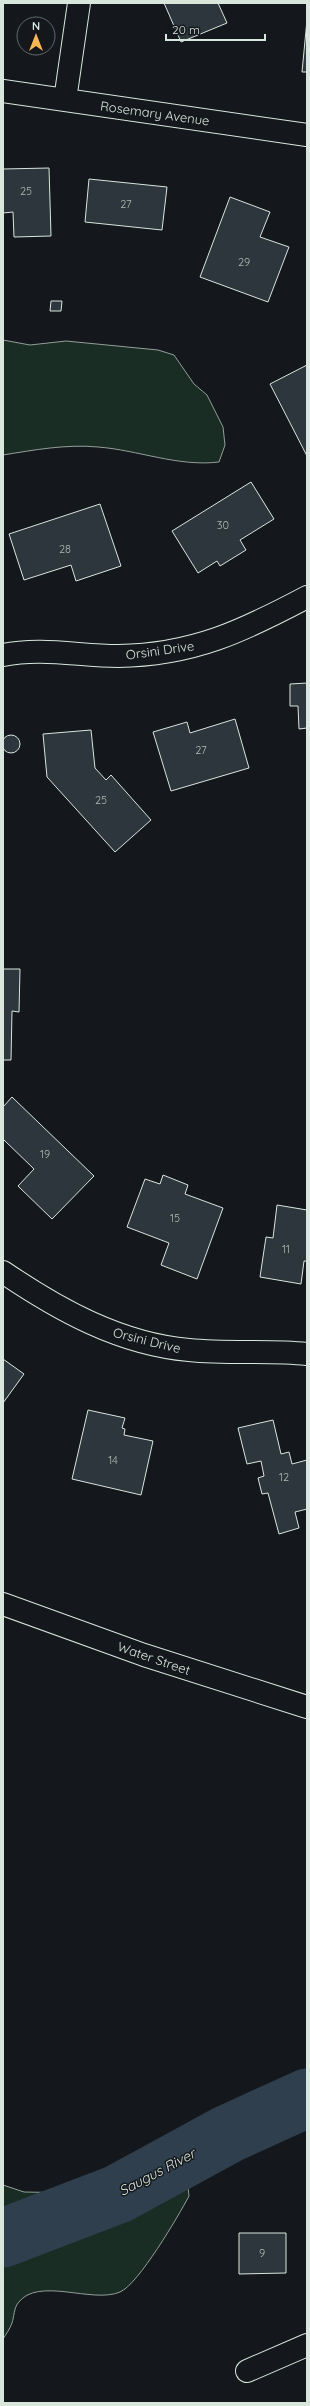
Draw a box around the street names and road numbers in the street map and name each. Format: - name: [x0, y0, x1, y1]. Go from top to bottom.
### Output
- street label: Rosemary Avenue: [99, 97, 211, 129]
- street label: Orsini Drive: [125, 637, 195, 663]
- street label: Orsini Drive: [112, 1324, 182, 1356]
- street label: Water Street: [115, 1638, 193, 1678]

